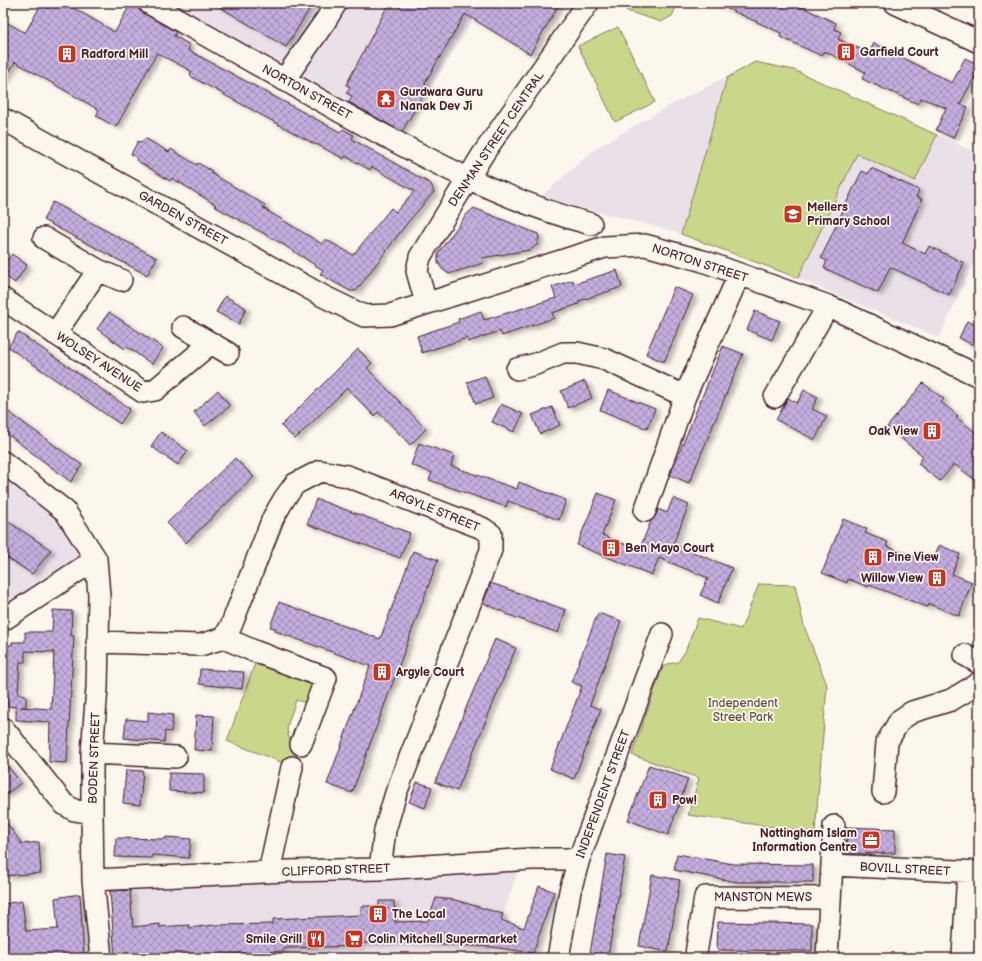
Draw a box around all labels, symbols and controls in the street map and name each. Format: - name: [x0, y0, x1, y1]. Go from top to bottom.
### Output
- building icon: Garfield Court: [835, 41, 857, 63]
- building icon: Radford Mill: [56, 43, 78, 65]
- place label: Garfield Court: [860, 45, 939, 60]
- place label: Radford Mill: [81, 47, 148, 62]
- street label: NORTON STREET: [259, 62, 355, 124]
- street label: DENMAN STREET CENTRAL: [445, 69, 547, 210]
- place label: Gurdwara Guru Nanak Dev Ji: [400, 85, 483, 114]
- temple icon: Gurdwara Guru Nanak Dev Ji: [375, 88, 397, 110]
- street label: GARDEN STREET: [136, 188, 230, 249]
- place label: Mellers Primary School: [807, 200, 890, 229]
- school or university icon: Mellers Primary School: [782, 203, 804, 225]
- street label: NORTON STREET: [650, 241, 751, 286]
- street label: WOLSEY AVENUE: [53, 329, 145, 396]
- building icon: Oak View: [921, 420, 943, 442]
- place label: Oak View: [868, 424, 918, 439]
- street label: ARGYLE STREET: [388, 486, 483, 536]
- building icon: Ben Mayo Court: [600, 537, 622, 559]
- place label: Ben Mayo Court: [625, 541, 714, 556]
- building icon: Pine View: [862, 546, 884, 568]
- place label: Pine View: [887, 550, 939, 565]
- building icon: Willow View: [926, 567, 948, 589]
- place label: Willow View: [861, 571, 923, 586]
- building icon: Argyle Court: [371, 661, 393, 683]
- place label: Argyle Court: [395, 665, 464, 680]
- park label: Independent Street Park: [708, 696, 778, 725]
- street label: BODEN STREET: [85, 711, 104, 804]
- street label: INDEPENDENT STREET: [573, 727, 634, 860]
- building icon: Pow!: [647, 789, 669, 811]
- place label: Pow!: [672, 793, 697, 808]
- place label: Nottingham Islam Information Centre: [752, 826, 857, 855]
- office icon: Nottingham Islam Information Centre: [860, 829, 882, 851]
- street label: BOVILL STREET: [859, 860, 952, 879]
- street label: CLIFFORD STREET: [281, 861, 391, 880]
- street label: MANSTON MEWS: [714, 890, 812, 905]
- building icon: The Local: [367, 903, 389, 925]
- place label: The Local: [392, 907, 446, 922]
- restaurant icon: Smile Grill: [305, 928, 327, 950]
- supermarket icon: Colin Mitchell Supermarket: [343, 928, 365, 950]
- place label: Smile Grill: [246, 932, 302, 947]
- place label: Colin Mitchell Supermarket: [368, 932, 517, 947]

